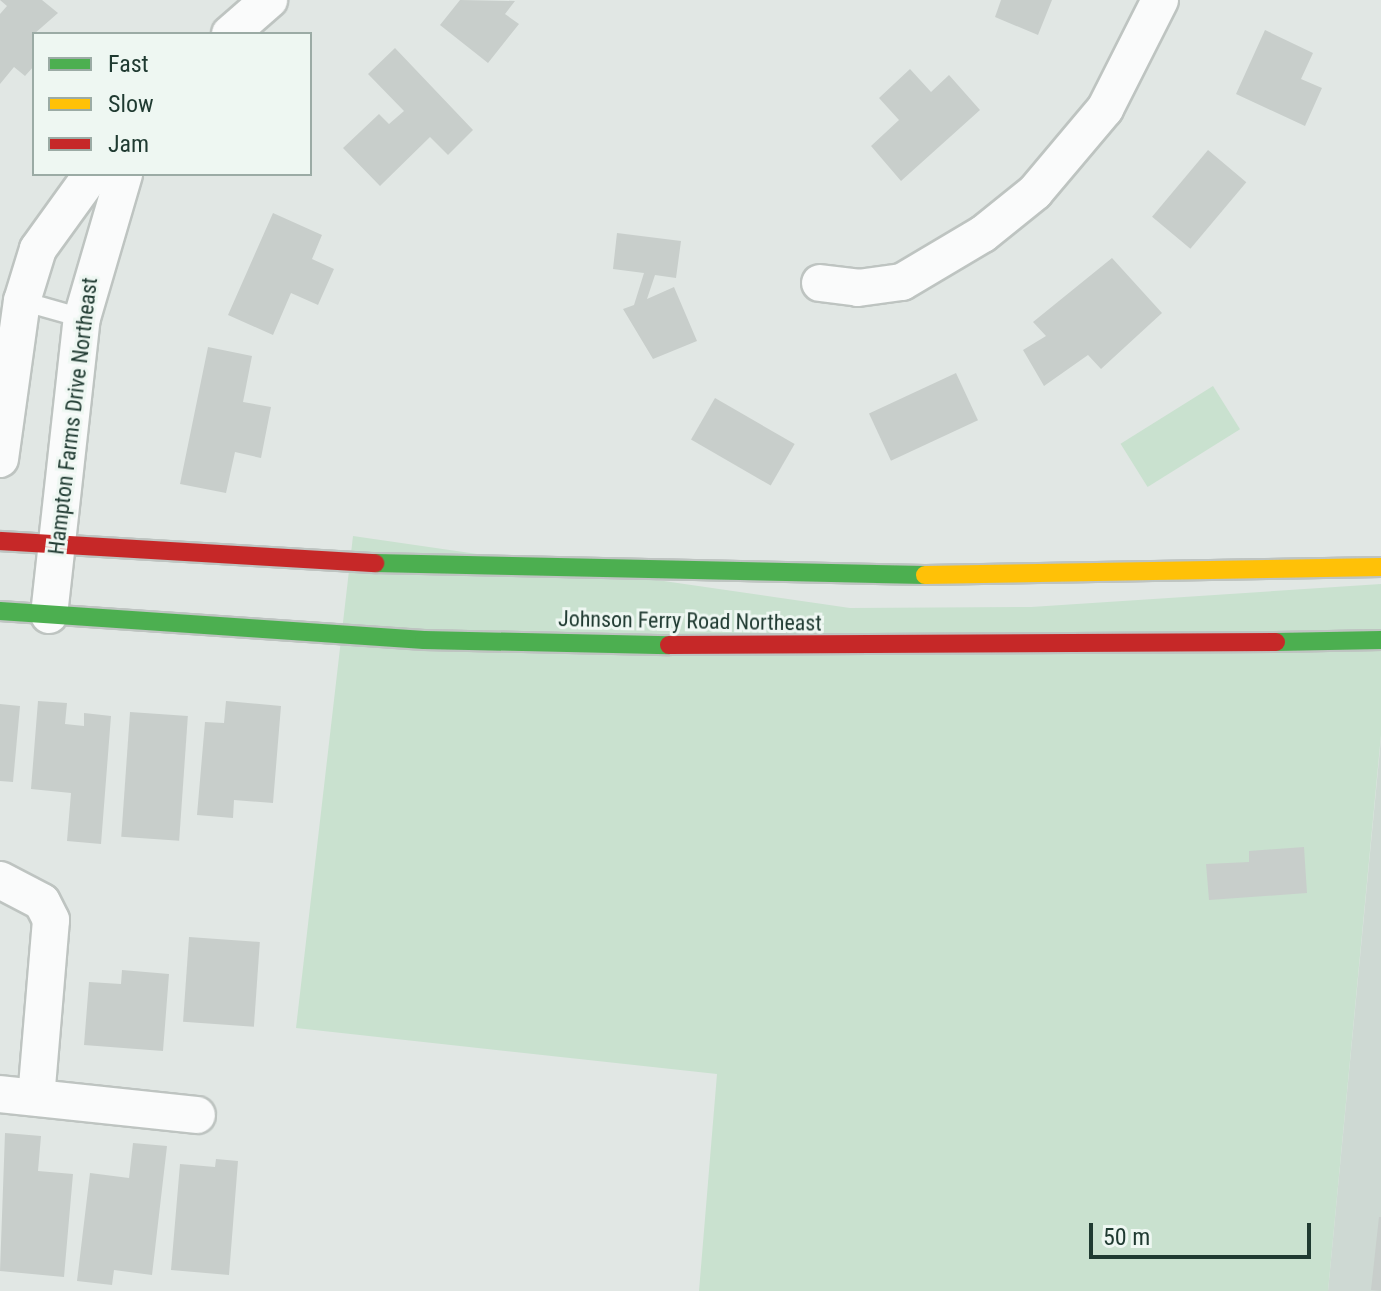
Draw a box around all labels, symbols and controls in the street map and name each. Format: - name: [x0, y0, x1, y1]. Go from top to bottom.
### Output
- legend: [32, 32, 312, 176]
- text: Fast: [108, 50, 149, 78]
- text: Slow: [108, 90, 154, 118]
- text: Jam: [108, 130, 149, 158]
- street label: Hampton Farms Drive Northeast: [43, 276, 103, 556]
- street label: Johnson Ferry Road Northeast: [558, 605, 822, 637]
- scale bar: [1093, 1207, 1315, 1257]
- text: 50 m: [1103, 1223, 1150, 1251]

